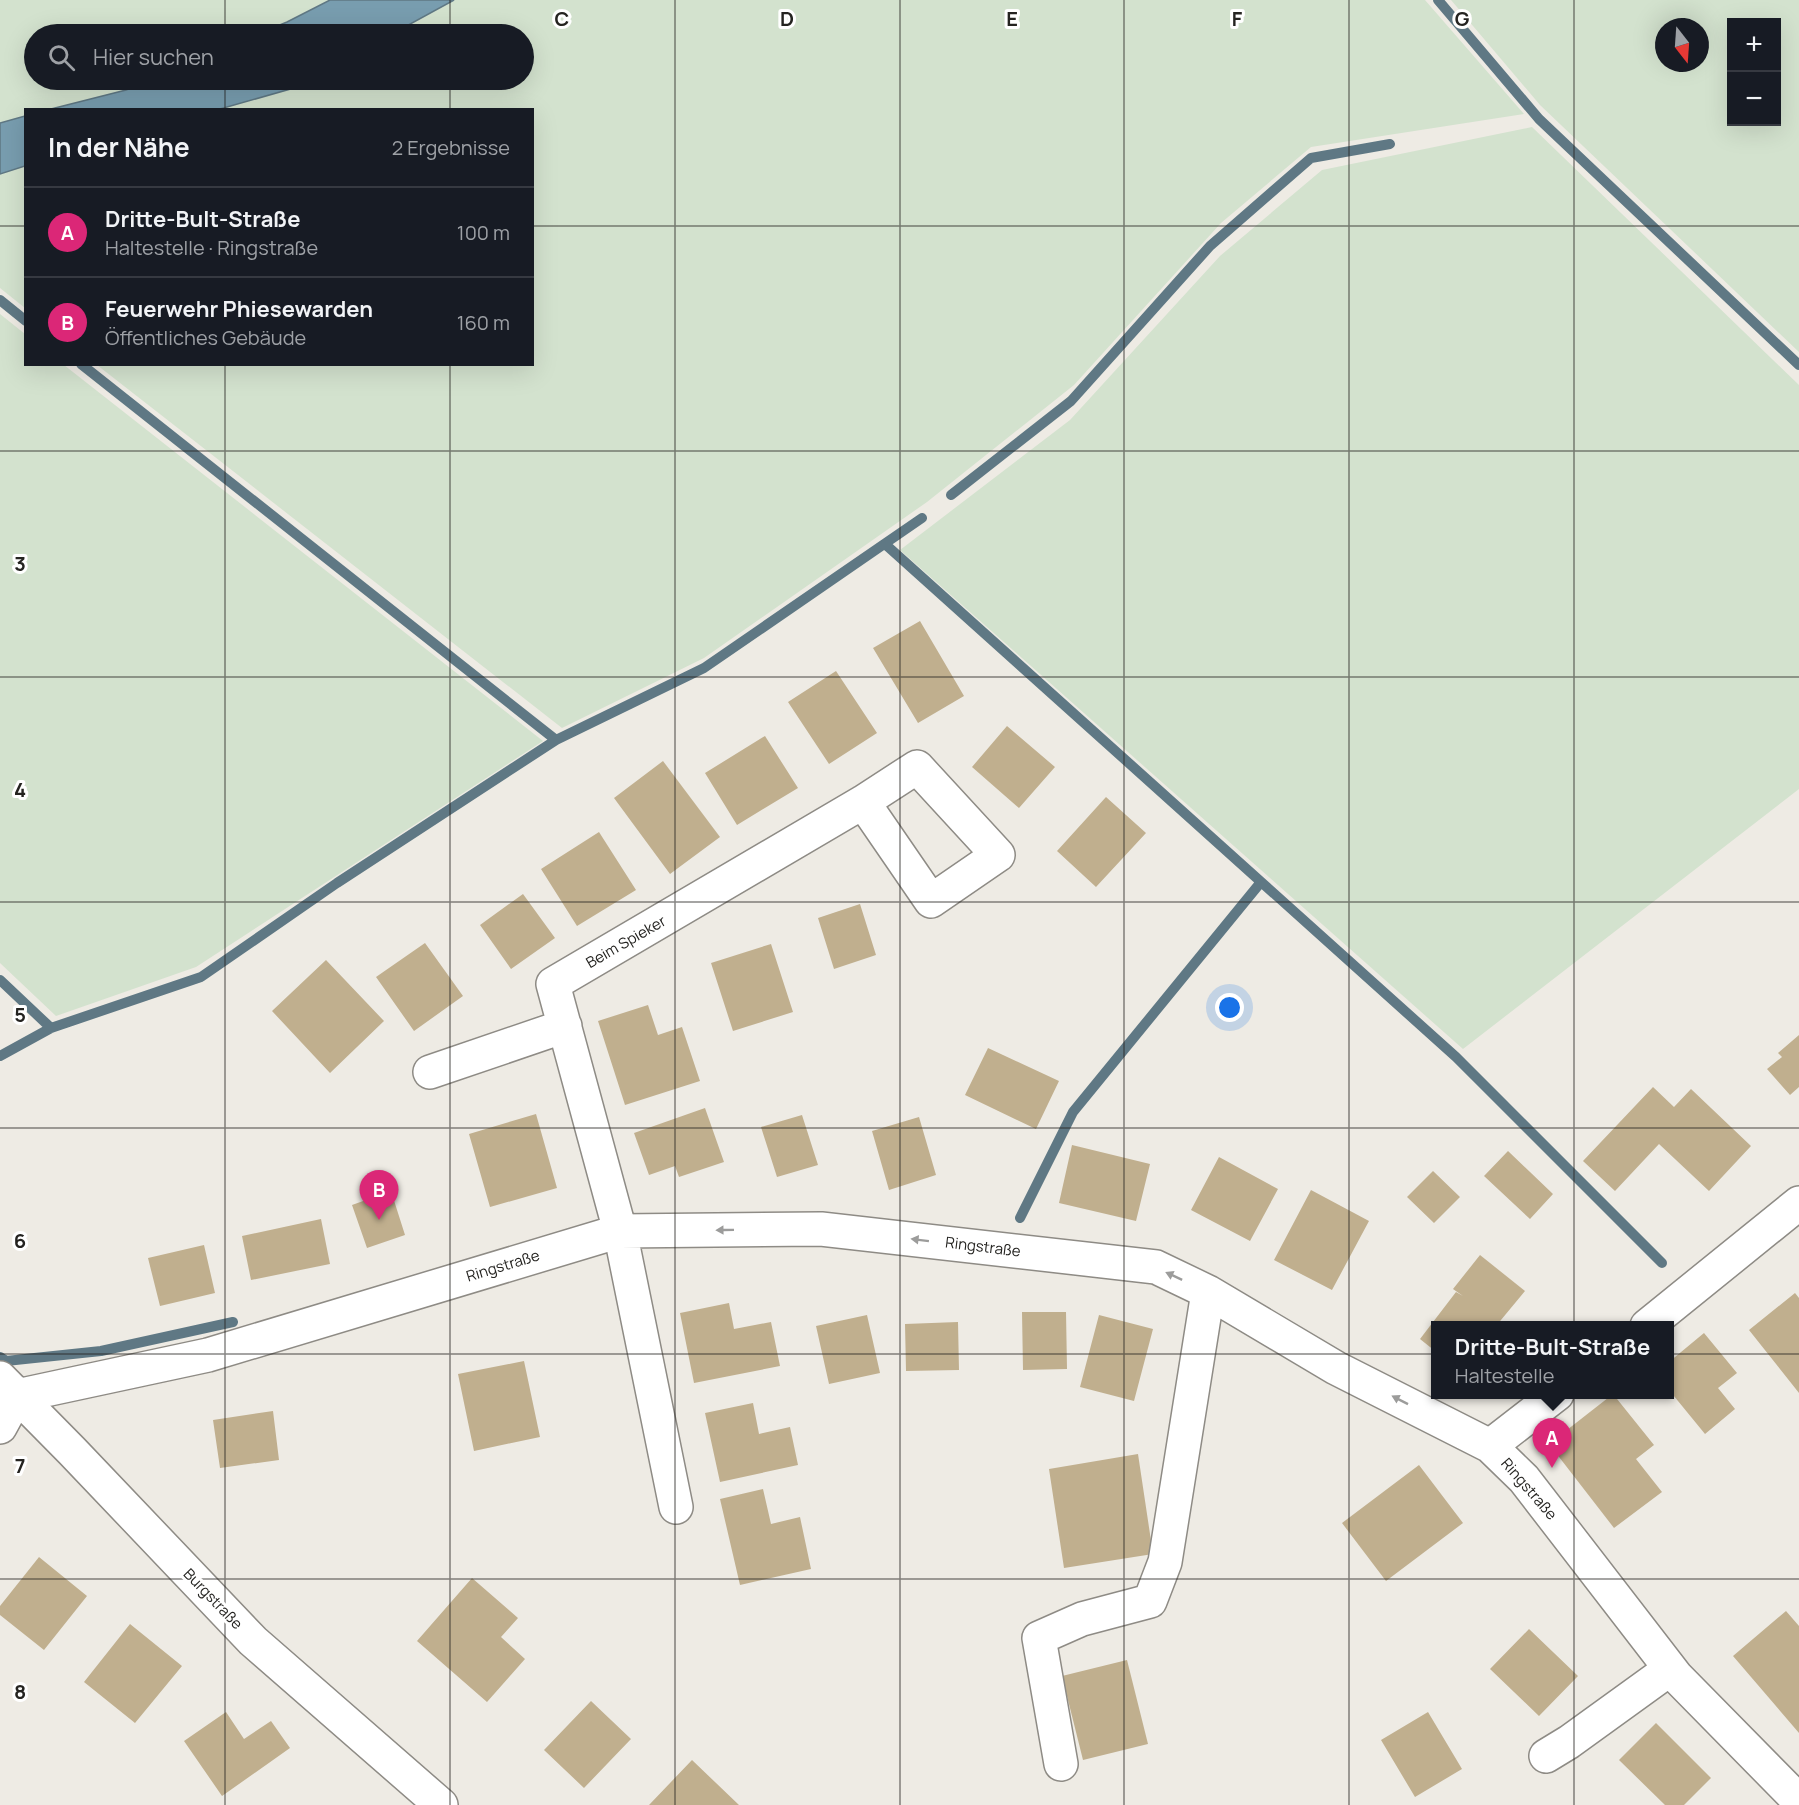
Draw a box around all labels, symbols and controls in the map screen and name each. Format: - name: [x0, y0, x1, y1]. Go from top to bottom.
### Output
- text: C: [555, 5, 569, 32]
- text: D: [780, 5, 794, 32]
- text: E: [1006, 5, 1018, 32]
- text: F: [1232, 5, 1243, 32]
- text: G: [1455, 5, 1470, 32]
- north arrow: [1655, 18, 1709, 72]
- map controls: [1727, 18, 1781, 126]
- button: +: [1727, 18, 1781, 72]
- search box: [24, 24, 534, 90]
- icon: search: [45, 41, 78, 74]
- text: Hier suchen: [93, 42, 214, 72]
- button: −: [1727, 72, 1781, 126]
- text: In der Nähe: [48, 129, 190, 165]
- text: 2 Ergebnisse: [392, 134, 510, 161]
- text: Dritte-Bult-Straße: [105, 204, 301, 234]
- text: A: [61, 219, 74, 246]
- text: 100 m: [457, 219, 510, 246]
- text: Haltestelle · Ringstraße: [105, 234, 318, 261]
- text: Feuerwehr Phiesewarden: [105, 294, 373, 324]
- text: B: [61, 309, 74, 336]
- text: 160 m: [457, 309, 510, 336]
- text: Öffentliches Gebäude: [105, 324, 306, 351]
- text: 3: [14, 550, 26, 577]
- text: 4: [14, 776, 26, 803]
- street label: Beim Spieker: [582, 910, 670, 973]
- your location: [1215, 993, 1244, 1022]
- text: 5: [14, 1001, 26, 1028]
- pin: B: [360, 1170, 398, 1220]
- one-way arrow: [716, 1225, 735, 1234]
- text: 6: [14, 1227, 26, 1254]
- street label: Ringstraße: [944, 1231, 1022, 1262]
- one-way arrow: [910, 1235, 929, 1245]
- street label: Ringstraße: [464, 1244, 542, 1287]
- one-way arrow: [1166, 1271, 1183, 1280]
- popup: [1431, 1321, 1674, 1399]
- text: Dritte-Bult-Straße: [1455, 1332, 1650, 1362]
- text: Haltestelle: [1455, 1362, 1554, 1389]
- one-way arrow: [1391, 1396, 1409, 1406]
- pin: A: [1532, 1418, 1572, 1468]
- text: 7: [15, 1452, 25, 1479]
- street label: Ringstraße: [1497, 1453, 1562, 1524]
- street label: Burgstraße: [179, 1564, 248, 1634]
- text: 8: [14, 1678, 26, 1705]

